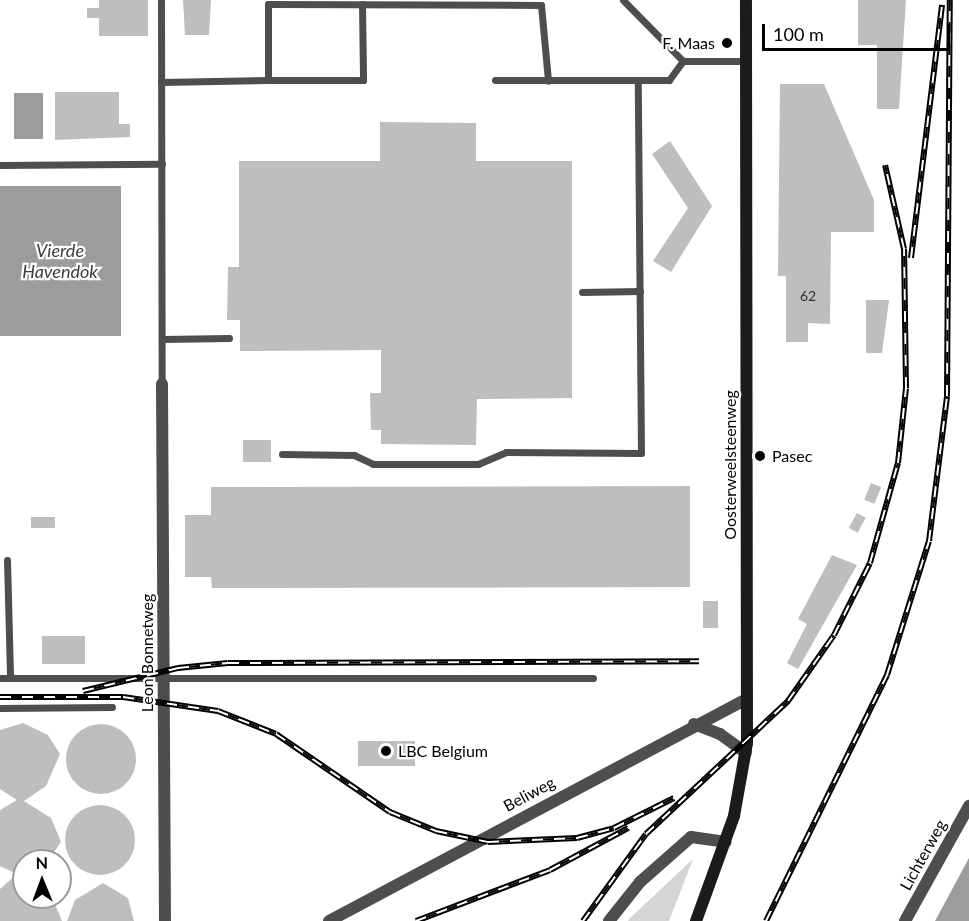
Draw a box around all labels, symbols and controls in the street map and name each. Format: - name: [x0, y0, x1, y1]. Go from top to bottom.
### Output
- scale bar: [765, 12, 952, 50]
- text: 100 m: [773, 23, 824, 45]
- place label: F. Maas: [662, 33, 715, 53]
- marker: F. Maas: [720, 36, 734, 50]
- water label: Vierde Havendok: [22, 240, 98, 282]
- house number: 62: [800, 288, 816, 304]
- street label: Oosterweelsteenweg: [720, 390, 740, 540]
- place label: Pasec: [772, 446, 812, 466]
- marker: Pasec: [753, 449, 767, 463]
- street label: Leon Bonnetweg: [137, 594, 157, 712]
- place label: LBC Belgium: [398, 741, 488, 761]
- marker: LBC Belgium: [379, 744, 393, 758]
- street label: Beliweg: [500, 772, 558, 816]
- street label: Lichterweg: [896, 816, 950, 894]
- north arrow: [12, 849, 72, 909]
- text: N: [35, 853, 48, 872]

